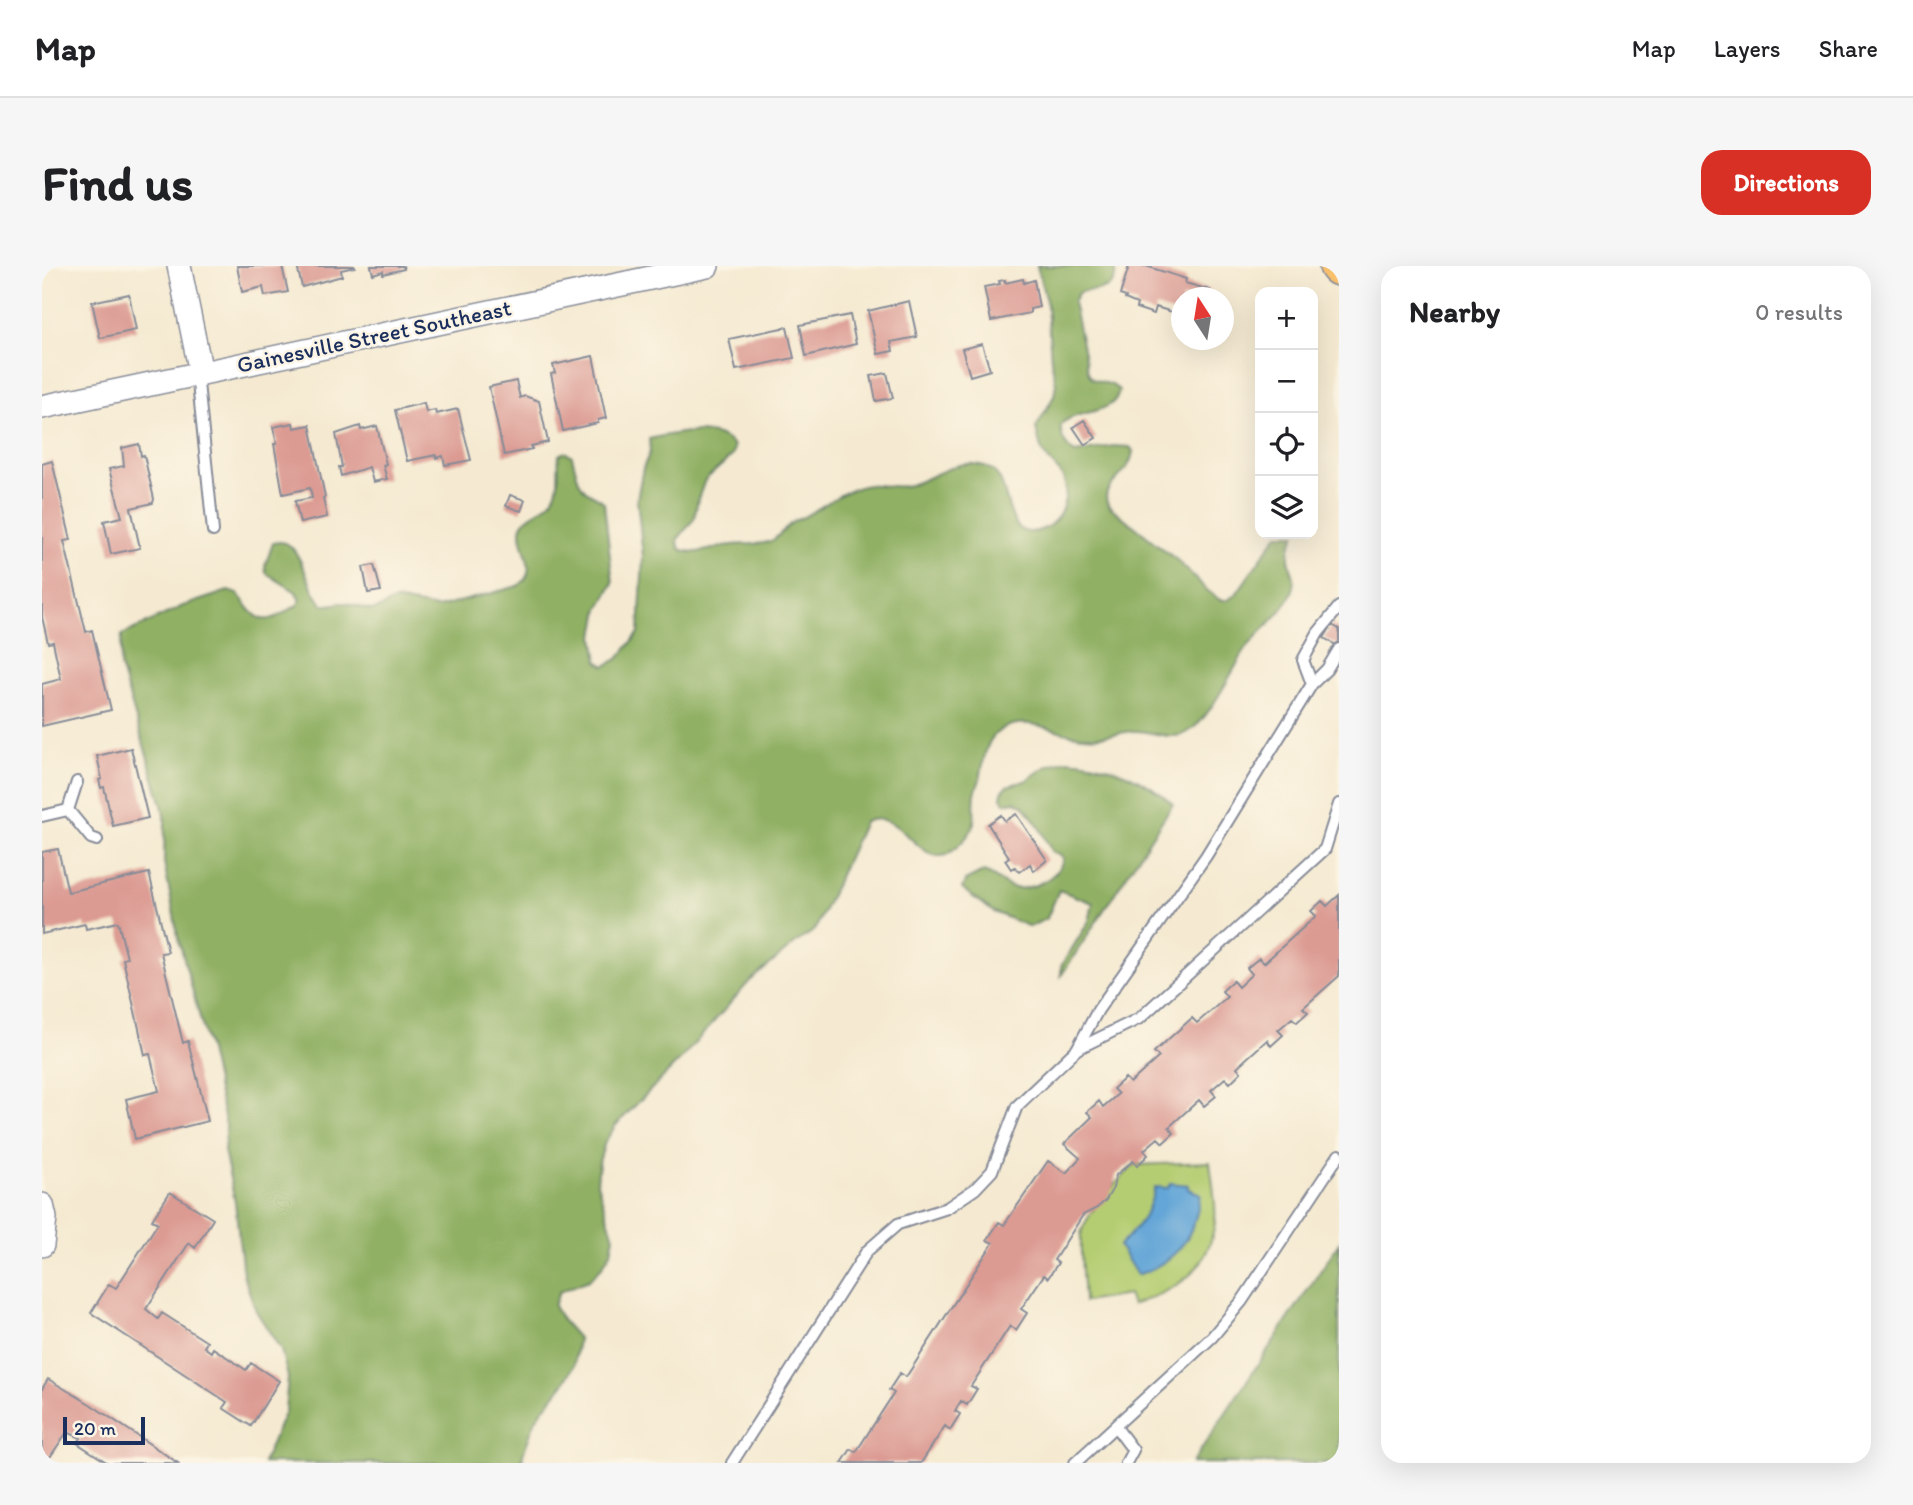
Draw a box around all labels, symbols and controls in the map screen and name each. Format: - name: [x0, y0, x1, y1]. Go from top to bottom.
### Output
- text: Map: [35, 29, 96, 68]
- text: Map: [1632, 34, 1676, 63]
- text: Layers: [1714, 34, 1781, 63]
- text: Share: [1819, 34, 1878, 63]
- button: Directions: [1701, 150, 1871, 215]
- text: Find us: [42, 153, 193, 212]
- north arrow: [1171, 287, 1234, 350]
- map controls: [1255, 287, 1318, 539]
- button: +: [1255, 287, 1318, 350]
- street label: Gainesville Street Southeast: [234, 293, 514, 379]
- text: Nearby: [1409, 293, 1500, 330]
- text: 0 results: [1755, 298, 1843, 326]
- button: −: [1255, 350, 1318, 413]
- button: locate: [1255, 413, 1318, 476]
- button: layers: [1255, 476, 1318, 539]
- scale bar: [63, 1414, 145, 1446]
- text: 20 m: [74, 1417, 116, 1440]

